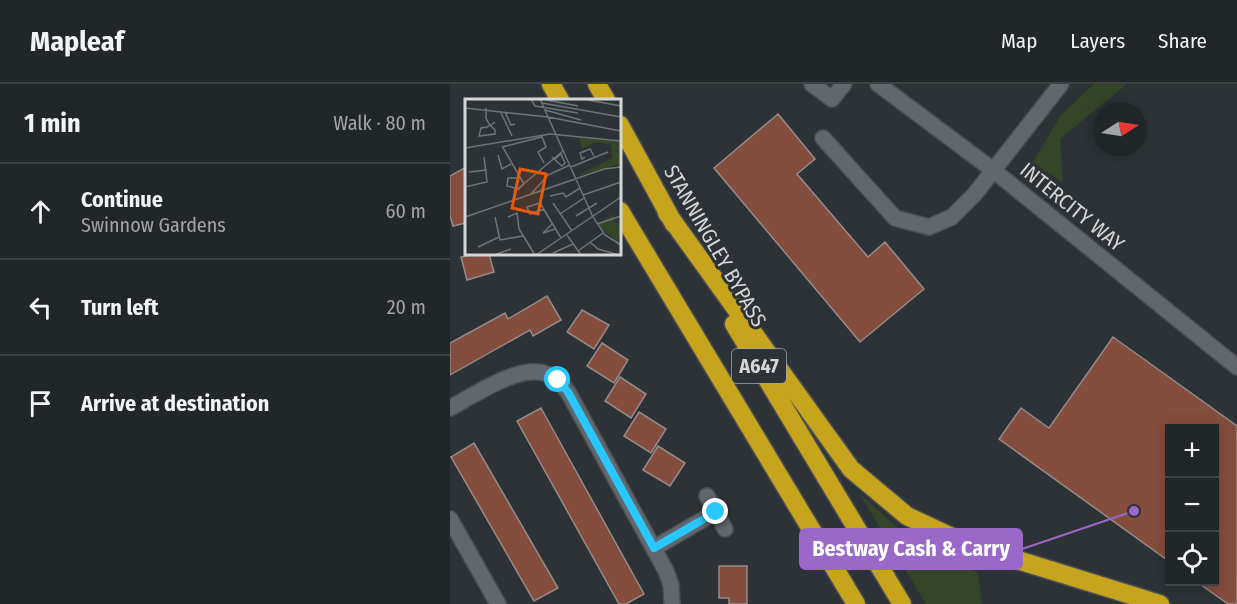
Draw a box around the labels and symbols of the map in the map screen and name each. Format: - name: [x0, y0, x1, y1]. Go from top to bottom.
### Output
- inset map: [465, 99, 621, 255]
- north arrow: [1093, 102, 1147, 156]
- street label: INTERCITY WAY: [1015, 157, 1130, 257]
- street label: STANNINGLEY BYPASS: [658, 160, 772, 332]
- road number: A647: [732, 349, 786, 383]
- route start: [544, 366, 570, 392]
- route end: [702, 498, 728, 524]
- callout: Bestway Cash & Carry: [800, 529, 1022, 569]
- text: Bestway Cash & Carry: [812, 535, 1010, 562]

